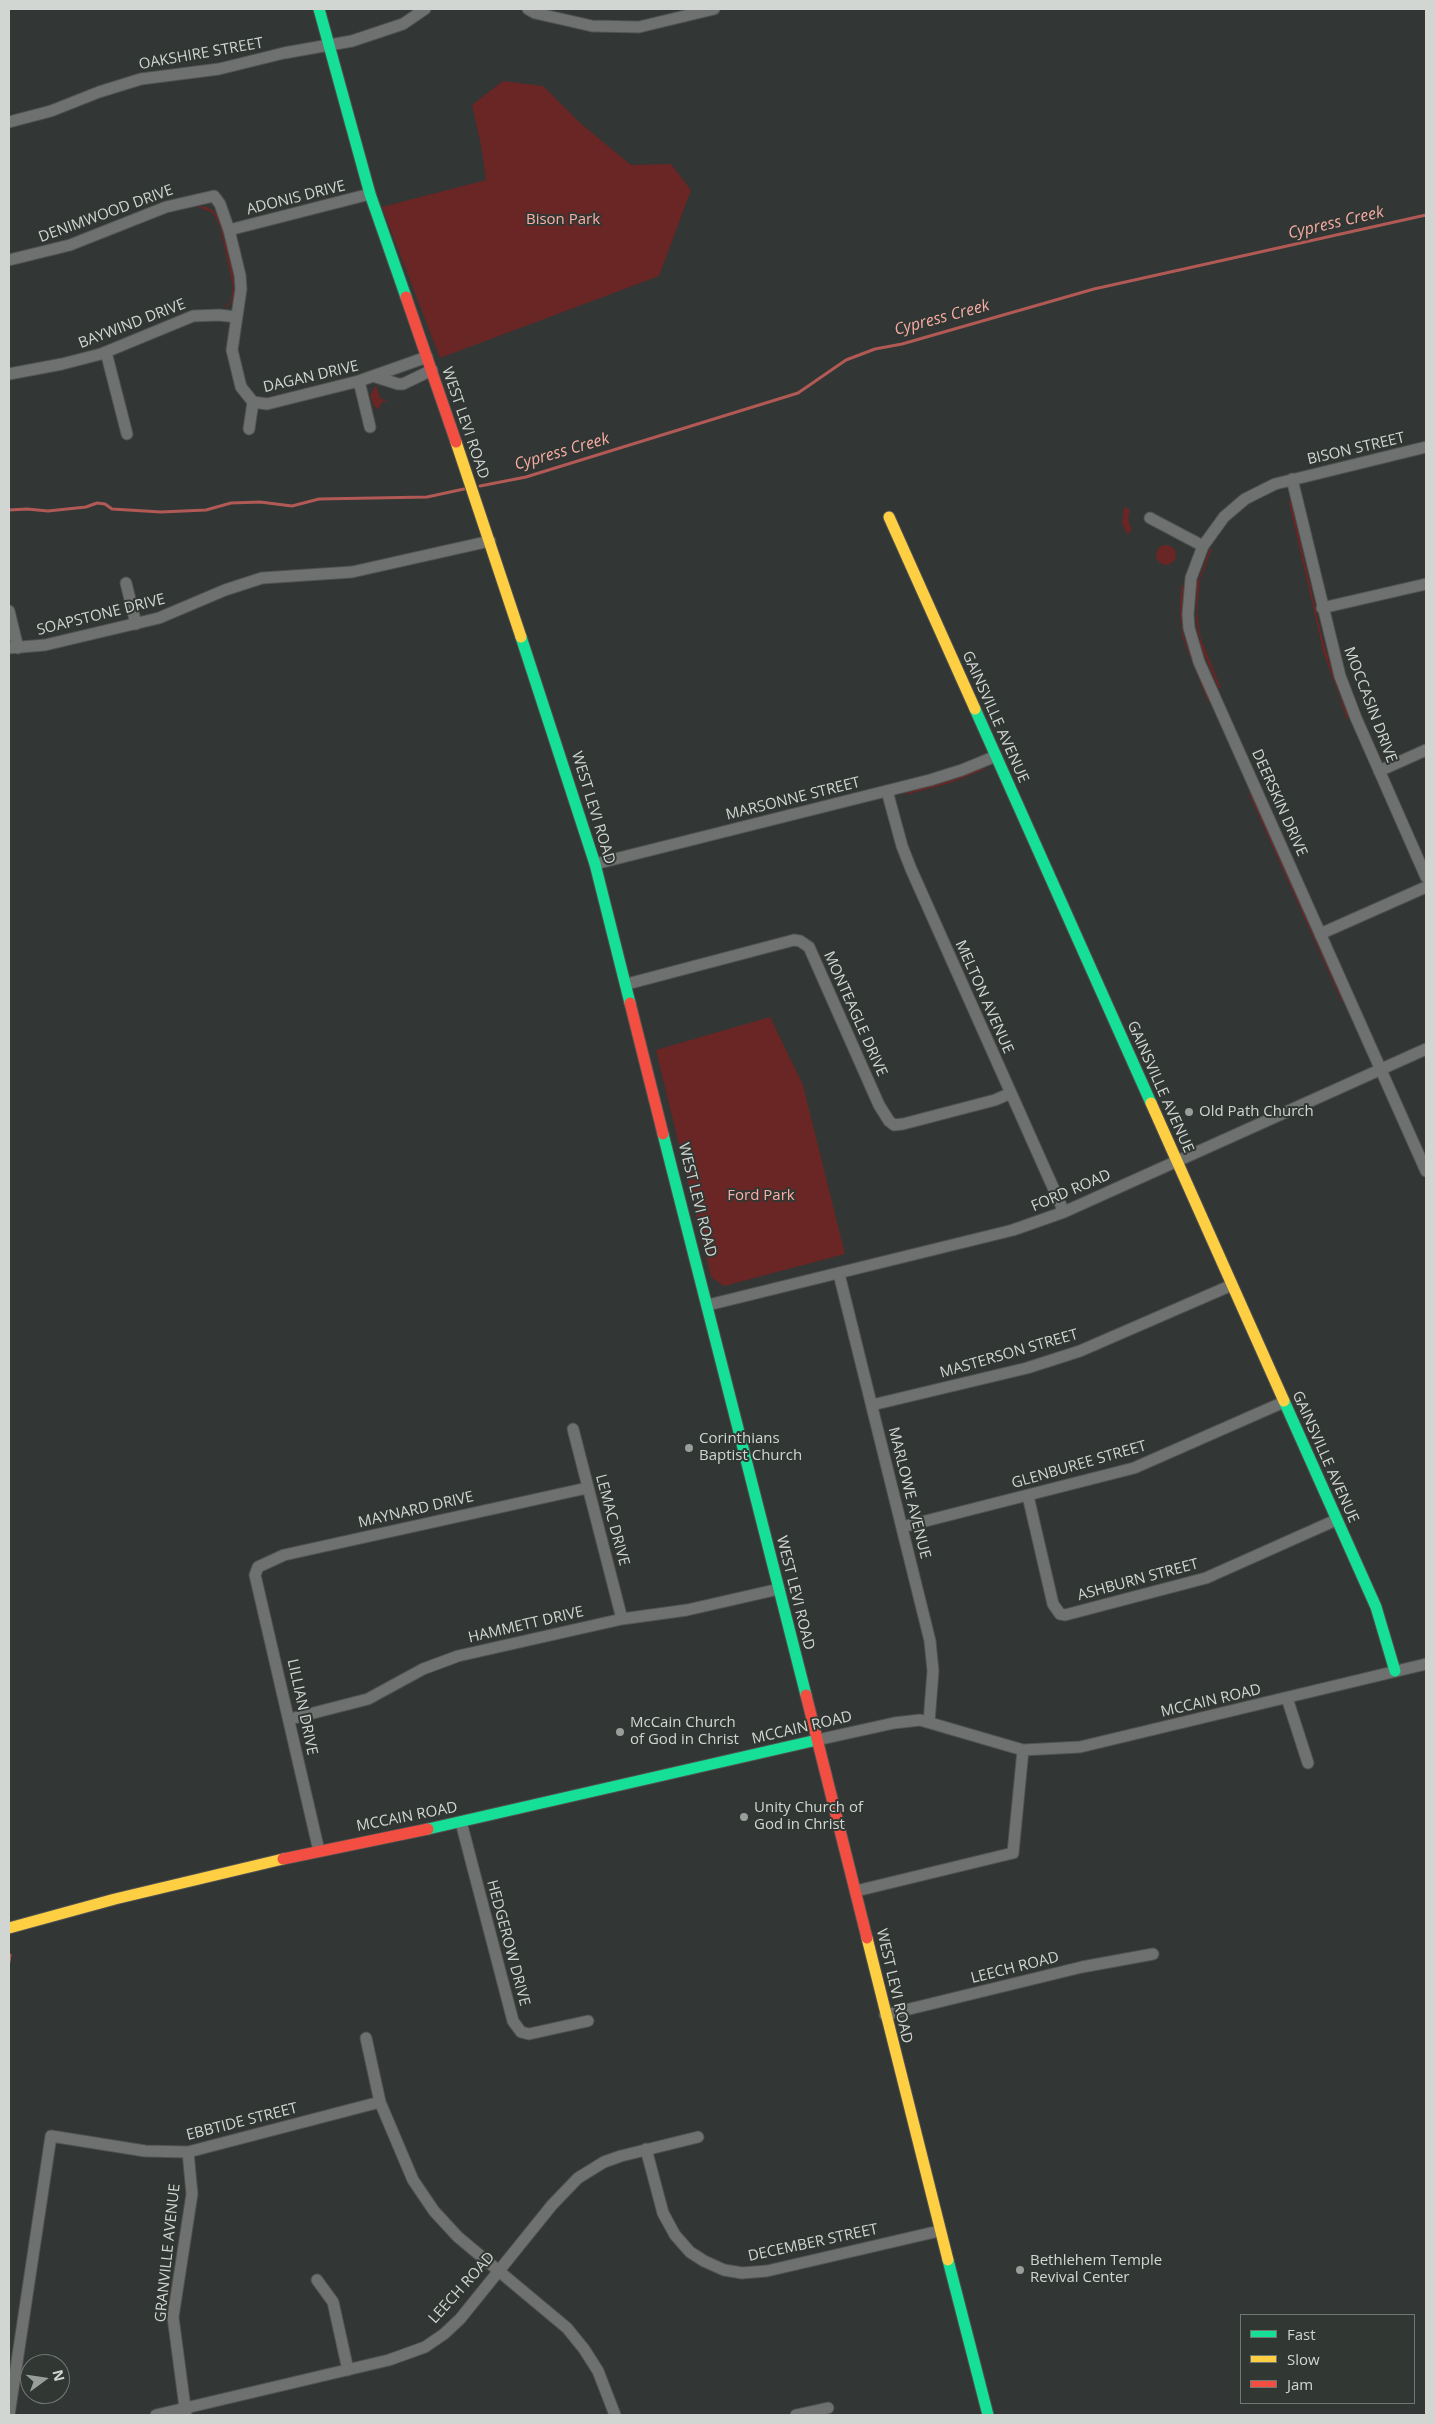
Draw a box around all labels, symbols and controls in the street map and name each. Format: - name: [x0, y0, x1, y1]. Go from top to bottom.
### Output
- street label: OAKSHIRE STREET: [137, 34, 265, 74]
- street label: ADONIS DRIVE: [245, 177, 347, 219]
- street label: DENIMWOOD DRIVE: [36, 181, 176, 247]
- water label: Cypress Creek: [1286, 203, 1386, 243]
- park label: Bison Park: [526, 211, 600, 229]
- street label: BAYWIND DRIVE: [76, 295, 188, 353]
- water label: Cypress Creek: [892, 296, 992, 340]
- street label: DAGAN DRIVE: [261, 357, 361, 397]
- street label: WEST LEVI ROAD: [437, 365, 493, 481]
- water label: Cypress Creek: [512, 429, 612, 475]
- street label: BISON STREET: [1305, 429, 1407, 469]
- street label: SOAPSTONE DRIVE: [35, 590, 167, 640]
- street label: MOCCASIN DRIVE: [1340, 644, 1400, 766]
- street label: GAINSVILLE AVENUE: [958, 648, 1032, 786]
- street label: DEERSKIN DRIVE: [1247, 747, 1311, 859]
- street label: WEST LEVI ROAD: [567, 749, 619, 867]
- street label: MARSONNE STREET: [724, 774, 862, 824]
- street label: MELTON AVENUE: [951, 938, 1017, 1056]
- street label: MONTEAGLE DRIVE: [819, 949, 891, 1079]
- street label: GAINSVILLE AVENUE: [1123, 1018, 1197, 1156]
- place label: Old Path Church: [1199, 1103, 1314, 1121]
- marker: Old Path Church: [1183, 1106, 1195, 1118]
- street label: WEST LEVI ROAD: [674, 1141, 720, 1259]
- street label: FORD ROAD: [1028, 1166, 1114, 1216]
- park label: Ford Park: [727, 1187, 795, 1205]
- street label: MASTERSON STREET: [938, 1326, 1080, 1382]
- street label: GAINSVILLE AVENUE: [1288, 1388, 1362, 1526]
- street label: MARLOWE AVENUE: [884, 1425, 934, 1561]
- place label: Corinthians Baptist Church: [699, 1430, 802, 1465]
- street label: GLENBUREE STREET: [1009, 1437, 1149, 1493]
- marker: Corinthians Baptist Church: [683, 1442, 695, 1454]
- street label: LEMAC DRIVE: [591, 1472, 633, 1568]
- street label: MAYNARD DRIVE: [357, 1488, 475, 1532]
- street label: WEST LEVI ROAD: [772, 1534, 818, 1652]
- street label: ASHBURN STREET: [1076, 1555, 1200, 1605]
- street label: HAMMETT DRIVE: [467, 1603, 585, 1647]
- street label: LILLIAN DRIVE: [283, 1657, 321, 1757]
- street label: MCCAIN ROAD: [1159, 1681, 1263, 1721]
- street label: MCCAIN ROAD: [750, 1708, 854, 1748]
- place label: McCain Church of God in Christ: [630, 1714, 739, 1749]
- marker: McCain Church of God in Christ: [614, 1726, 626, 1738]
- street label: MCCAIN ROAD: [355, 1798, 459, 1836]
- place label: Unity Church of God in Christ: [754, 1799, 863, 1834]
- marker: Unity Church of God in Christ: [738, 1811, 750, 1823]
- street label: HEDGEROW DRIVE: [483, 1878, 533, 2008]
- street label: WEST LEVI ROAD: [872, 1927, 916, 2045]
- street label: LEECH ROAD: [969, 1948, 1061, 1988]
- street label: EBBTIDE STREET: [185, 2099, 299, 2145]
- street label: GRANVILLE AVENUE: [152, 2183, 184, 2323]
- street label: DECEMBER STREET: [746, 2220, 880, 2266]
- street label: LEECH ROAD: [425, 2248, 499, 2328]
- place label: Bethlehem Temple Revival Center: [1030, 2252, 1162, 2287]
- marker: Bethlehem Temple Revival Center: [1014, 2264, 1026, 2276]
- legend: [1240, 2314, 1415, 2404]
- text: Fast: [1287, 2324, 1316, 2344]
- text: Slow: [1287, 2349, 1320, 2369]
- north arrow: [20, 2354, 70, 2404]
- text: N: [48, 2368, 70, 2383]
- text: Jam: [1287, 2374, 1313, 2394]

